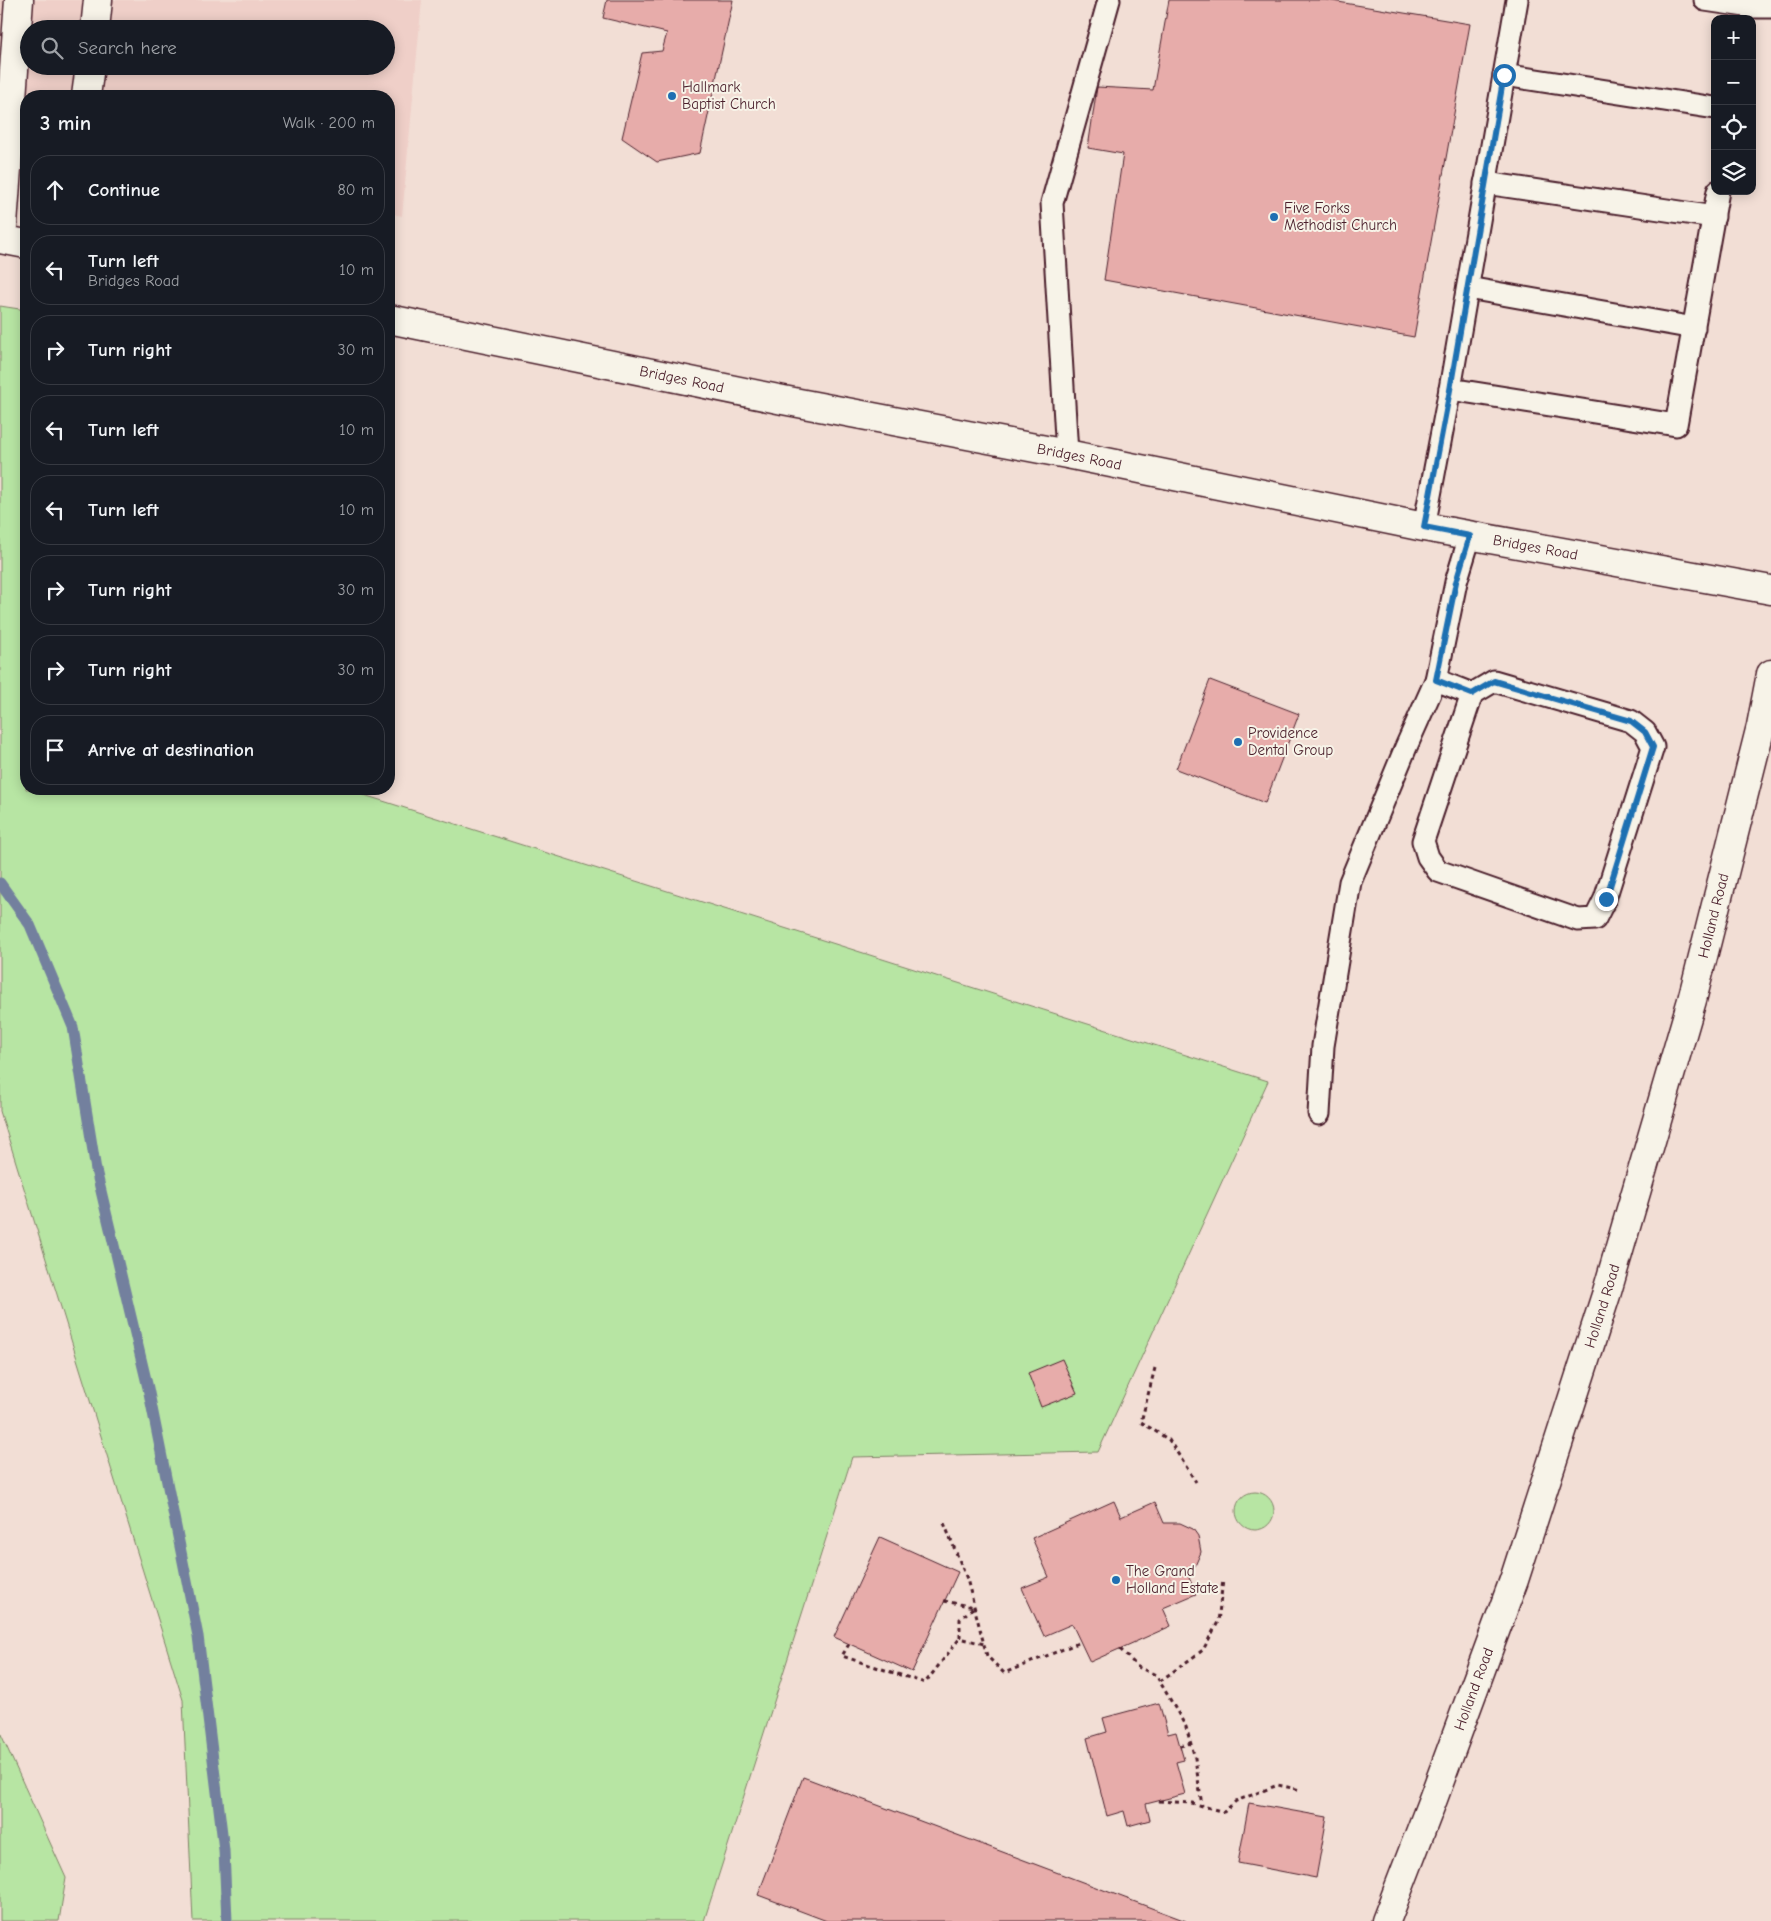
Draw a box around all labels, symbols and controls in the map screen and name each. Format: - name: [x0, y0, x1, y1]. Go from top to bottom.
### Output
- map controls: [1711, 15, 1756, 195]
- button: +: [1711, 15, 1756, 60]
- search box: [20, 20, 395, 75]
- icon: search: [38, 34, 66, 62]
- text: Search here: [78, 37, 177, 59]
- button: −: [1711, 60, 1756, 105]
- route start: [1493, 64, 1516, 87]
- place label: Hallmark Baptist Church: [682, 78, 776, 113]
- marker: Hallmark Baptist Church: [666, 90, 678, 102]
- button: locate: [1711, 105, 1756, 150]
- text: 3 min: [40, 111, 91, 135]
- text: Walk · 200 m: [283, 114, 375, 132]
- button: layers: [1711, 150, 1756, 195]
- icon: ahead: [41, 176, 69, 204]
- text: Continue: [88, 179, 160, 201]
- text: 80 m: [337, 181, 374, 199]
- place label: Five Forks Methodist Church: [1284, 199, 1397, 234]
- marker: Five Forks Methodist Church: [1268, 211, 1280, 223]
- text: Turn left: [88, 250, 159, 272]
- icon: left: [41, 256, 69, 284]
- text: 10 m: [339, 261, 374, 279]
- text: Bridges Road: [88, 272, 179, 290]
- icon: right: [41, 336, 69, 364]
- text: Turn right: [88, 339, 172, 361]
- text: 30 m: [338, 341, 374, 359]
- street label: Bridges Road: [638, 362, 726, 397]
- icon: left: [41, 416, 69, 444]
- text: Turn left: [88, 419, 159, 441]
- text: 10 m: [339, 421, 374, 439]
- street label: Bridges Road: [1036, 440, 1123, 474]
- icon: left: [41, 496, 69, 524]
- text: Turn left: [88, 499, 159, 521]
- text: 10 m: [339, 501, 374, 519]
- street label: Bridges Road: [1492, 531, 1579, 564]
- icon: right: [41, 576, 69, 604]
- text: Turn right: [88, 579, 172, 601]
- text: 30 m: [338, 581, 374, 599]
- icon: right: [41, 656, 69, 684]
- text: Turn right: [88, 659, 172, 681]
- text: 30 m: [338, 661, 374, 679]
- place label: Providence Dental Group: [1248, 724, 1333, 759]
- icon: arrive: [41, 736, 69, 764]
- marker: Providence Dental Group: [1232, 736, 1244, 748]
- text: Arrive at destination: [88, 739, 254, 761]
- street label: Holland Road: [1694, 871, 1733, 960]
- route end: [1595, 888, 1618, 911]
- street label: Holland Road: [1581, 1262, 1624, 1350]
- place label: The Grand Holland Estate: [1126, 1562, 1219, 1597]
- marker: The Grand Holland Estate: [1110, 1574, 1122, 1586]
- street label: Holland Road: [1450, 1645, 1497, 1733]

